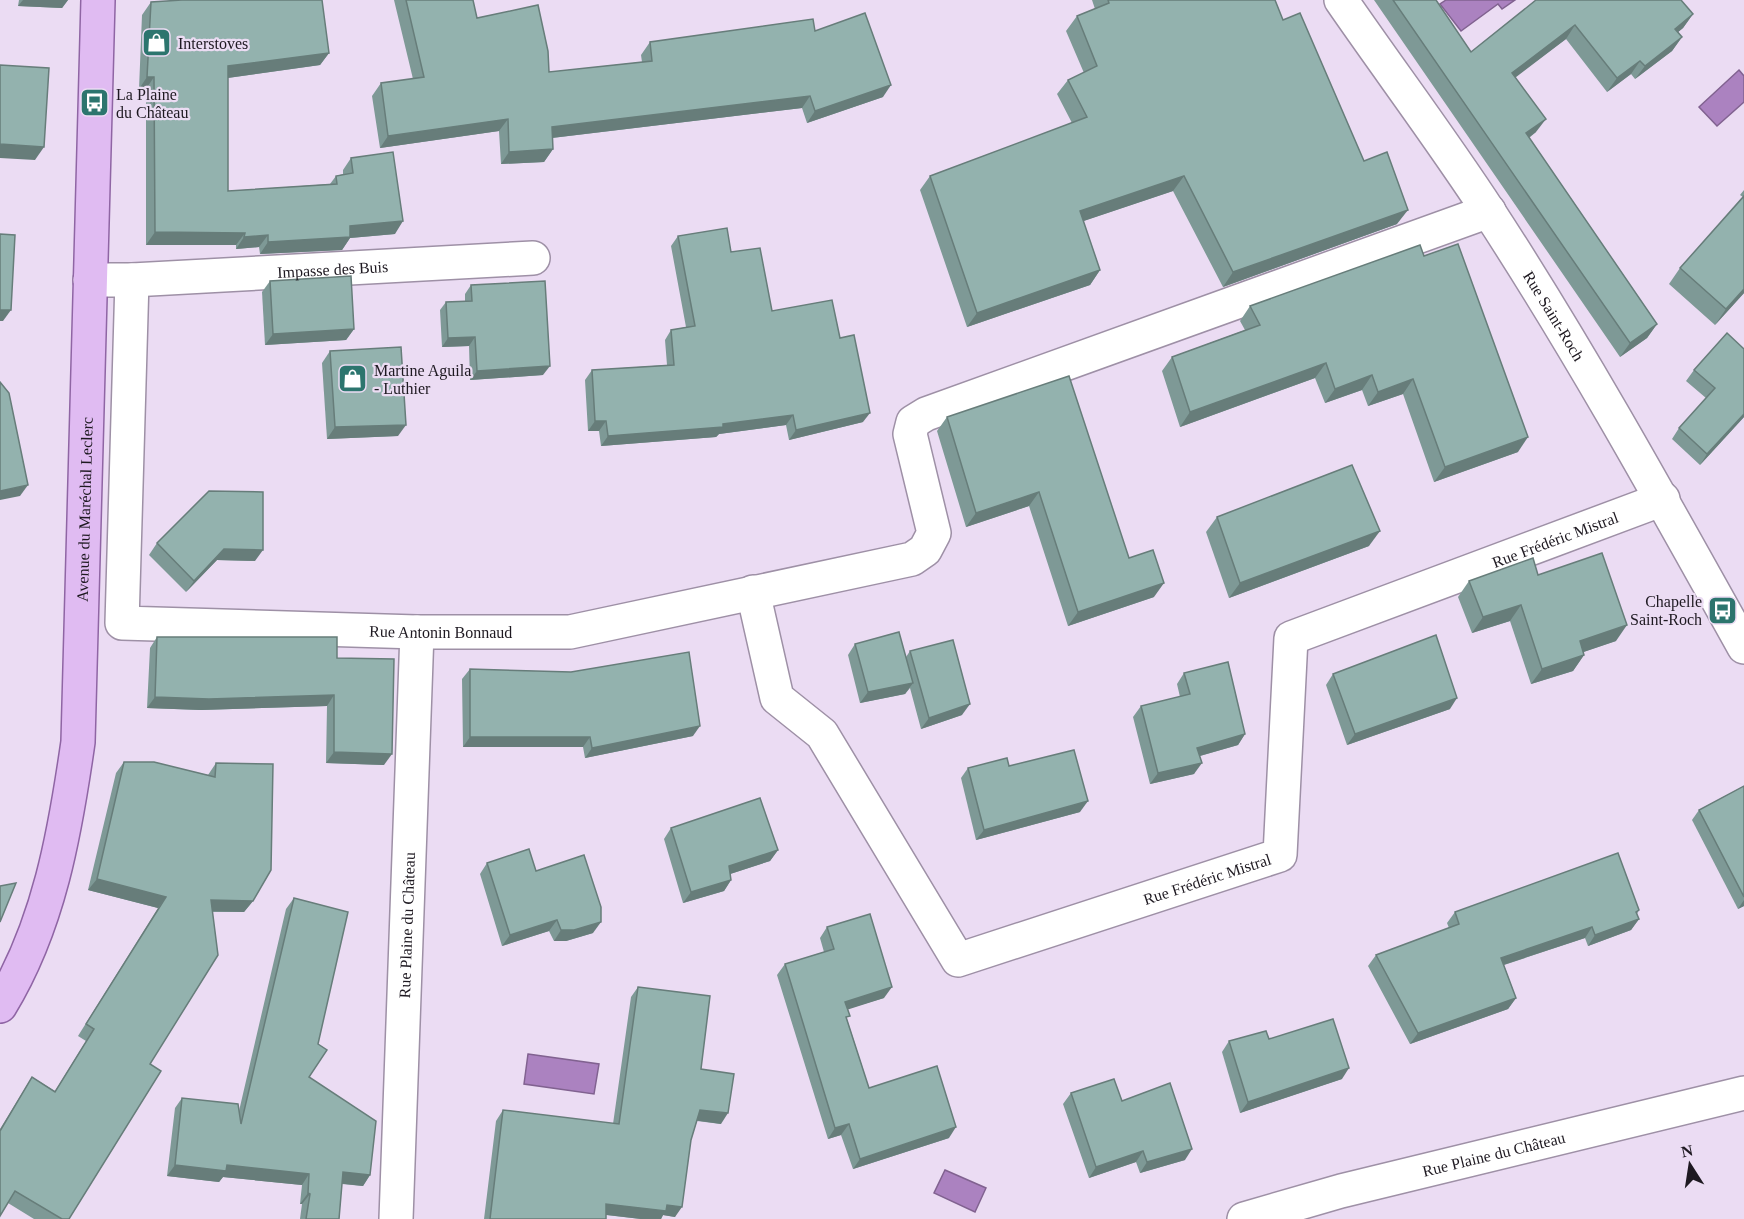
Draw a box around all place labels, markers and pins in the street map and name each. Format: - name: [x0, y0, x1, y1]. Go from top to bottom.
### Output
- shop icon: Interstoves: [141, 27, 173, 59]
- place label: Interstoves: [178, 35, 248, 52]
- place label: La Plaine du Château: [116, 86, 188, 121]
- bus stop icon: La Plaine du Château: [79, 87, 111, 119]
- place label: Martine Aguila - Luthier: [374, 362, 471, 397]
- shop icon: Martine Aguila - Luthier: [337, 363, 369, 395]
- place label: Chapelle Saint-Roch: [1630, 593, 1702, 628]
- bus stop icon: Chapelle Saint-Roch: [1707, 594, 1739, 626]

